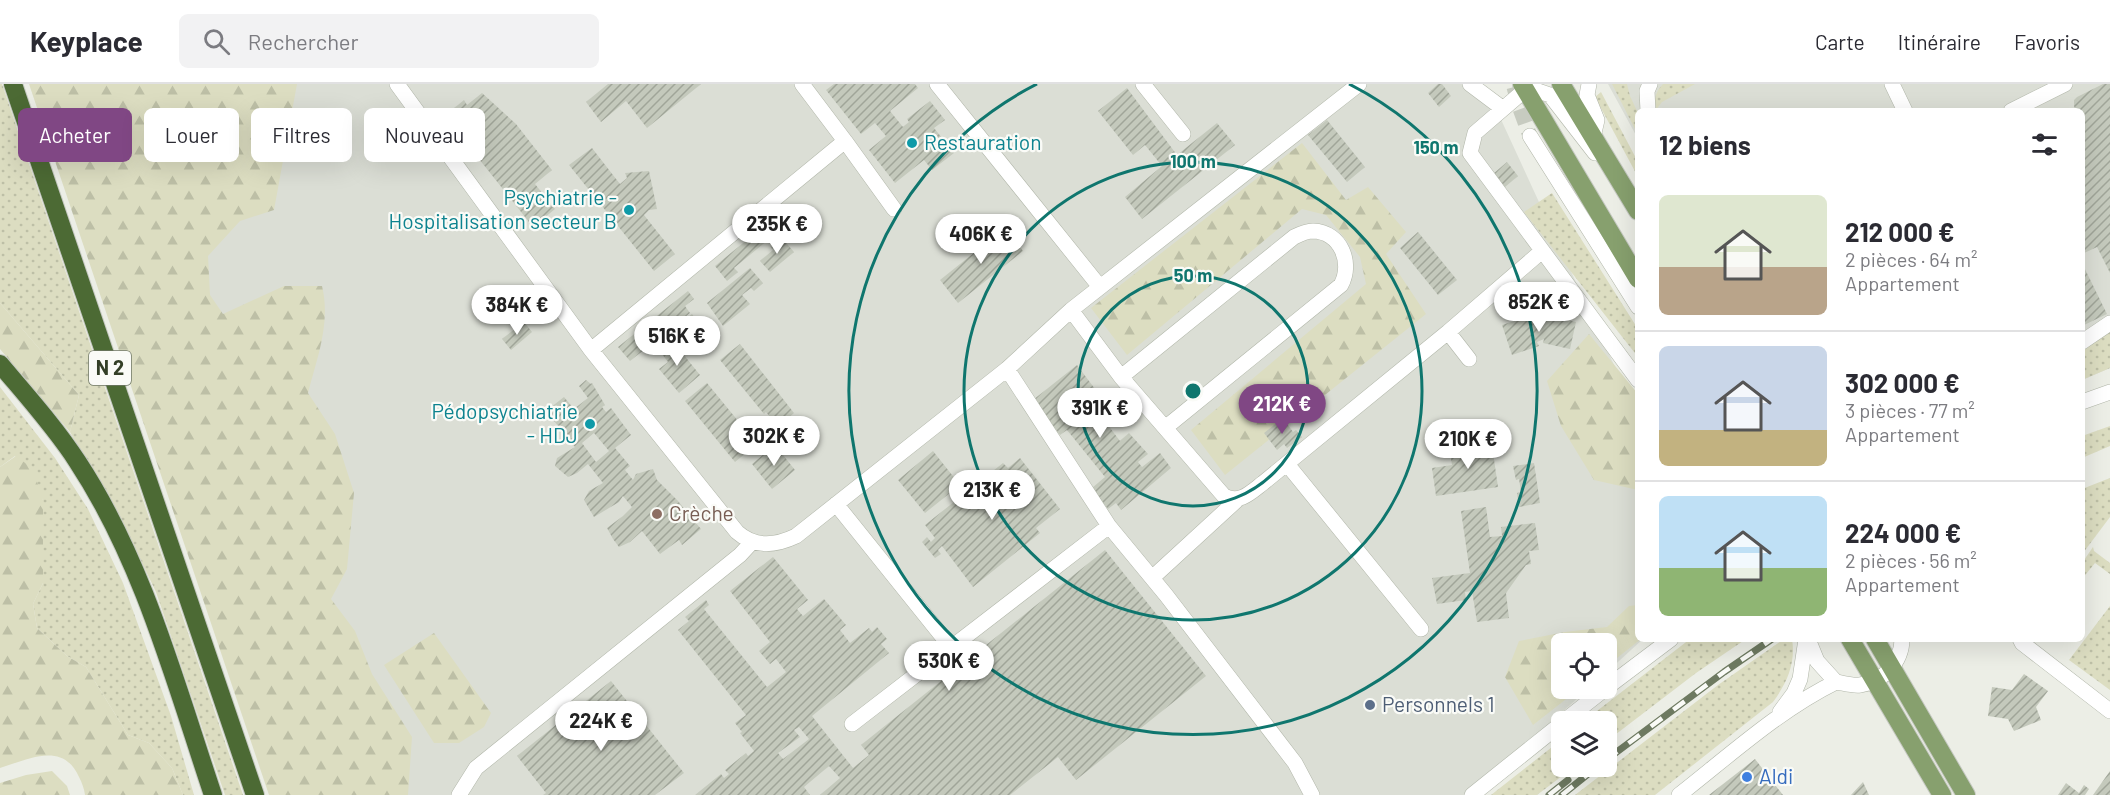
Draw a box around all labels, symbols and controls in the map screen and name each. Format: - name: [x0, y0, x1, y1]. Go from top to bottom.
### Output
- search box: [179, 14, 599, 68]
- text: Keyplace: [30, 24, 143, 58]
- icon: search: [200, 25, 233, 58]
- text: Rechercher: [248, 28, 359, 54]
- text: Carte: [1815, 29, 1865, 54]
- text: Itinéraire: [1898, 29, 1981, 54]
- text: Favoris: [2014, 29, 2080, 54]
- chip: Acheter: [18, 108, 132, 162]
- chip: Louer: [144, 108, 239, 162]
- chip: Filtres: [251, 108, 352, 162]
- chip: Nouveau: [364, 108, 485, 162]
- icon: filters: [2028, 128, 2061, 161]
- place label: Restauration: [924, 129, 1042, 154]
- text: 12 biens: [1659, 129, 1751, 160]
- marker: Restauration: [905, 136, 919, 150]
- text: 150 m: [1414, 136, 1458, 158]
- text: 100 m: [1170, 150, 1216, 172]
- place label: Psychiatrie - Hospitalisation secteur B: [388, 184, 617, 233]
- marker: Psychiatrie - Hospitalisation secteur B: [622, 203, 636, 217]
- pin: 235K €: [728, 204, 826, 255]
- text: 235K €: [746, 211, 808, 235]
- pin: 406K €: [932, 214, 1030, 265]
- text: 212 000 €: [1845, 216, 1955, 247]
- icon: home: [1707, 219, 1779, 291]
- text: 406K €: [949, 221, 1013, 245]
- text: 2 pièces · 64 m²: [1845, 247, 1978, 271]
- text: 50 m: [1174, 264, 1212, 286]
- text: Appartement: [1845, 271, 1960, 295]
- pin: 852K €: [1490, 282, 1588, 333]
- pin: 384K €: [468, 285, 566, 336]
- text: 852K €: [1508, 289, 1570, 313]
- text: 384K €: [486, 292, 548, 316]
- pin: 516K €: [628, 316, 726, 367]
- text: 516K €: [648, 323, 706, 347]
- road number: N 2: [89, 351, 131, 385]
- text: 302 000 €: [1845, 367, 1960, 398]
- icon: home: [1707, 370, 1779, 442]
- centre of rings: [1183, 381, 1203, 401]
- pin: 212K €: [1233, 384, 1331, 435]
- pin: 391K €: [1051, 388, 1149, 439]
- text: 212K €: [1253, 391, 1311, 415]
- text: 391K €: [1071, 395, 1129, 419]
- place label: Pédopsychiatrie - HDJ: [431, 398, 578, 447]
- text: 3 pièces · 77 m²: [1845, 398, 1975, 422]
- pin: 302K €: [725, 416, 823, 467]
- marker: Pédopsychiatrie - HDJ: [583, 417, 597, 431]
- pin: 210K €: [1419, 419, 1517, 470]
- text: Appartement: [1845, 422, 1960, 446]
- text: 302K €: [743, 423, 805, 447]
- text: 210K €: [1439, 426, 1497, 450]
- pin: 213K €: [943, 470, 1041, 521]
- text: 213K €: [963, 477, 1021, 501]
- place label: Crèche: [669, 500, 734, 525]
- marker: Crèche: [650, 507, 664, 521]
- text: 224 000 €: [1845, 517, 1961, 548]
- icon: home: [1707, 520, 1779, 592]
- text: 2 pièces · 56 m²: [1845, 548, 1977, 572]
- text: Appartement: [1845, 572, 1960, 596]
- map controls: [1551, 633, 1617, 777]
- button: locate: [1551, 633, 1617, 699]
- pin: 530K €: [900, 641, 998, 692]
- text: 530K €: [918, 648, 980, 672]
- place label: Personnels 1: [1382, 691, 1495, 716]
- marker: Personnels 1: [1363, 698, 1377, 712]
- pin: 224K €: [552, 701, 650, 752]
- text: 224K €: [569, 708, 633, 732]
- button: layers: [1551, 711, 1617, 777]
- place label: Aldi: [1759, 763, 1793, 788]
- marker: Aldi: [1740, 770, 1754, 784]

